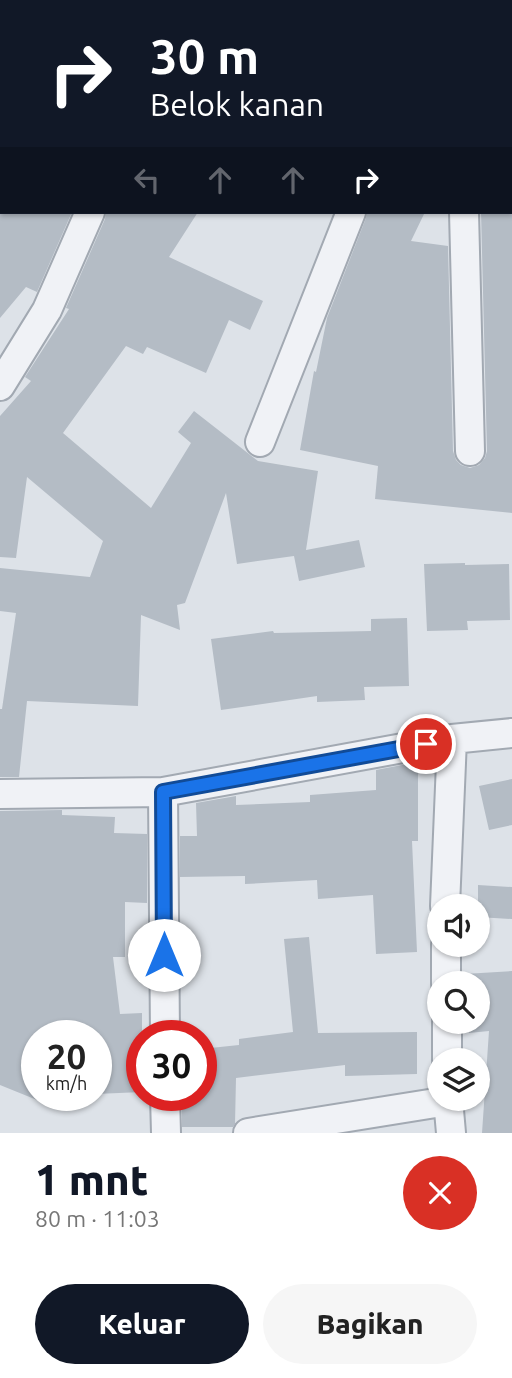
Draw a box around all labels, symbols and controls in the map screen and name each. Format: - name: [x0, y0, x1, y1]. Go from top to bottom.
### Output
- icon: right: [35, 28, 126, 119]
- text: 30 m: [150, 28, 259, 83]
- text: Belok kanan: [150, 86, 324, 122]
- icon: left: [128, 161, 166, 199]
- icon: ahead: [201, 161, 239, 199]
- icon: ahead: [274, 161, 312, 199]
- icon: right: [347, 161, 385, 199]
- pin: [396, 714, 456, 774]
- icon: arrive: [407, 725, 445, 763]
- map controls: [427, 894, 490, 1111]
- button: sound: [427, 894, 490, 957]
- position arrow: [127, 918, 201, 992]
- button: search: [427, 971, 490, 1034]
- speed limit sign: 30: [126, 1020, 217, 1111]
- text: 20: [47, 1036, 86, 1076]
- button: layers: [427, 1048, 490, 1111]
- text: km/h: [46, 1073, 87, 1093]
- text: 1 mnt: [35, 1156, 148, 1203]
- button: close: [403, 1156, 477, 1230]
- text: 80 m · 11:03: [35, 1206, 160, 1231]
- button: Keluar: [35, 1284, 249, 1364]
- button: Bagikan: [263, 1284, 477, 1364]

